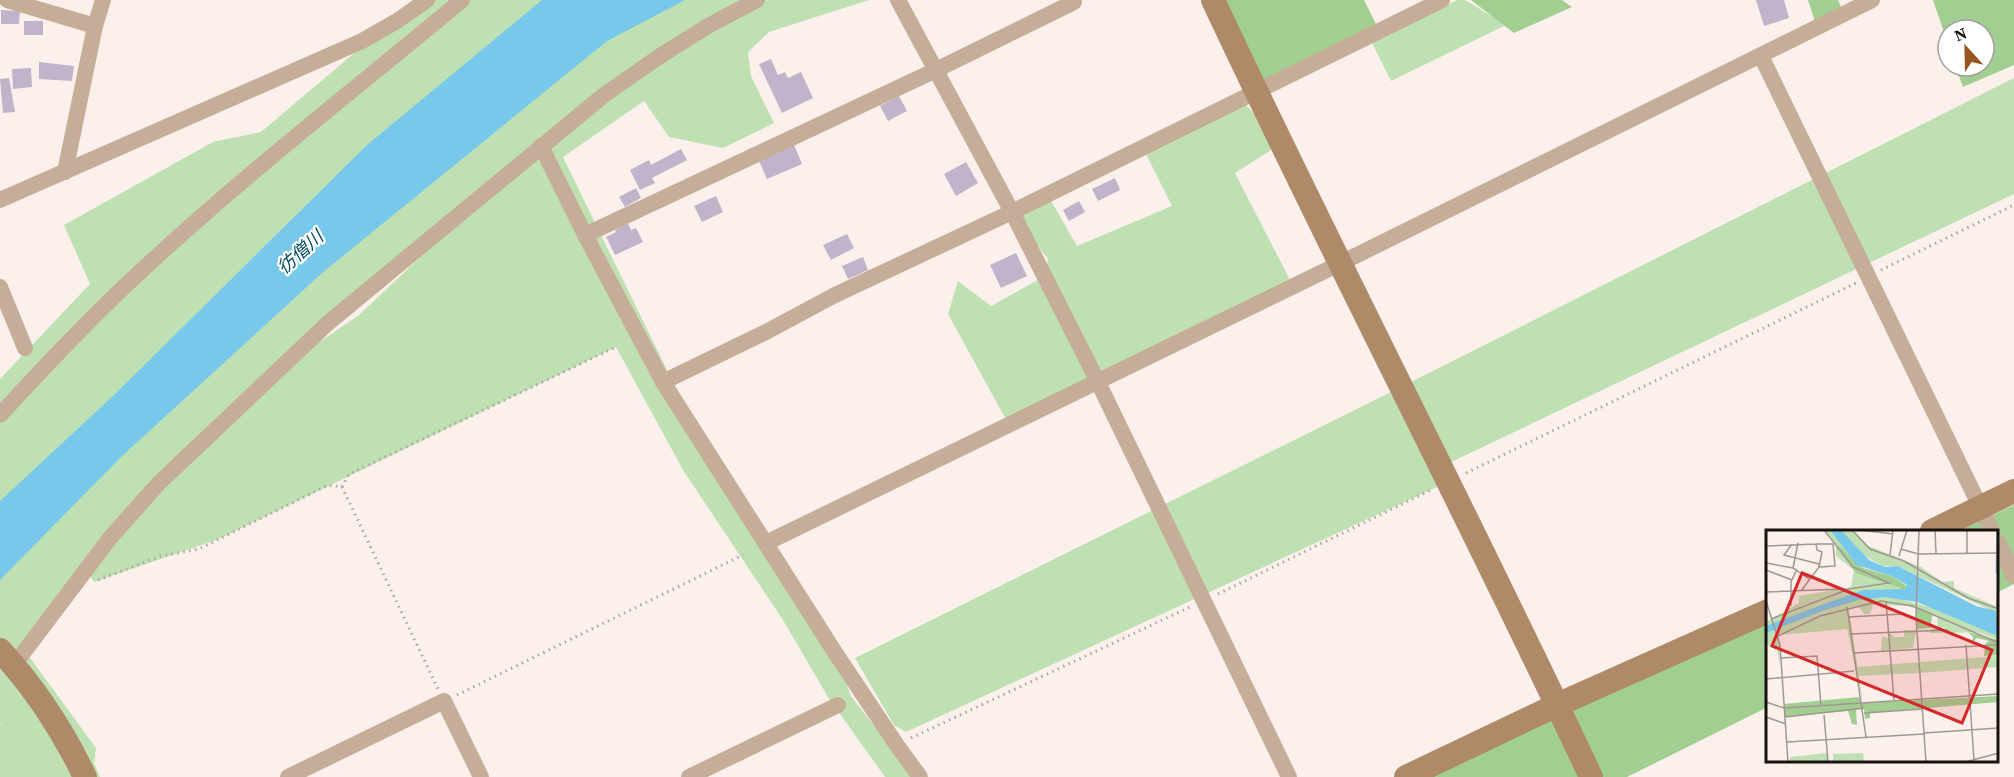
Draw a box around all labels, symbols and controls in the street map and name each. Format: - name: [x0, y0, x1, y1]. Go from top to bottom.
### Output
- north arrow: [1936, 18, 1996, 78]
- text: N: [1951, 22, 1970, 46]
- water label: 彷僧川: [272, 223, 330, 279]
- inset map: [1766, 530, 1999, 762]

